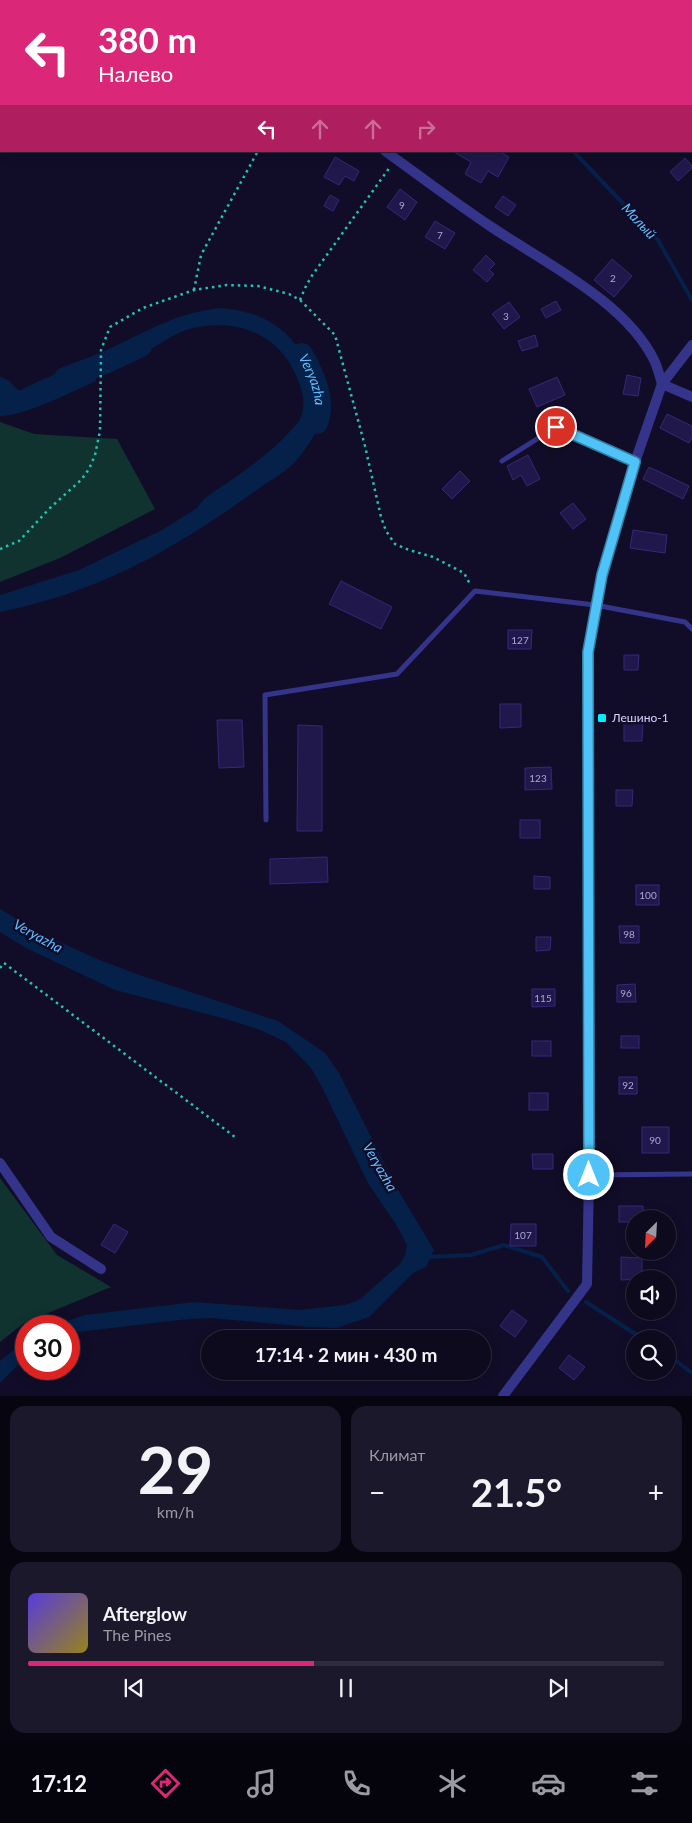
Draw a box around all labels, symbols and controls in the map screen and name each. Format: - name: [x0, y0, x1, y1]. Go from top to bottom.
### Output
- text: 380 m: [98, 18, 197, 60]
- icon: left: [15, 20, 80, 85]
- text: Налево: [98, 60, 173, 87]
- icon: left: [253, 115, 281, 143]
- icon: ahead: [306, 115, 334, 143]
- icon: ahead: [359, 115, 387, 143]
- icon: right: [412, 115, 440, 143]
- house number: 9: [399, 199, 405, 211]
- water label: Малый: [618, 199, 660, 242]
- house number: 7: [437, 229, 443, 241]
- house number: 2: [610, 272, 616, 284]
- house number: 3: [503, 310, 509, 322]
- water label: Veryazha: [295, 351, 329, 406]
- pin: [535, 406, 577, 448]
- icon: arrive: [542, 413, 570, 441]
- house number: 127: [511, 634, 529, 646]
- place label: Лешино-1: [611, 710, 669, 725]
- marker: Лешино-1: [596, 712, 608, 724]
- house number: 123: [529, 772, 547, 784]
- house number: 100: [639, 889, 657, 901]
- water label: Veryazha: [11, 915, 66, 956]
- house number: 98: [623, 928, 635, 940]
- house number: 96: [620, 987, 632, 999]
- house number: 115: [534, 992, 552, 1004]
- house number: 92: [622, 1079, 634, 1091]
- house number: 90: [649, 1134, 661, 1146]
- water label: Veryazha: [360, 1139, 401, 1194]
- position arrow: [562, 1148, 614, 1200]
- north arrow: [626, 1210, 676, 1260]
- map controls: [626, 1210, 676, 1380]
- house number: 107: [514, 1229, 532, 1241]
- button: sound: [626, 1270, 676, 1320]
- speed limit sign: 30: [15, 1315, 80, 1380]
- button: search: [626, 1330, 676, 1380]
- text: 17:14 · 2 мин · 430 m: [255, 1343, 437, 1366]
- text: 29: [138, 1430, 213, 1508]
- text: Климат: [369, 1445, 425, 1464]
- text: 21.5°: [471, 1469, 562, 1515]
- text: −: [369, 1475, 385, 1509]
- text: +: [648, 1475, 664, 1509]
- text: km/h: [157, 1502, 194, 1521]
- text: Afterglow: [103, 1602, 187, 1625]
- text: The Pines: [103, 1625, 172, 1644]
- icon: previous: [120, 1674, 148, 1702]
- icon: pause: [332, 1674, 360, 1702]
- icon: next: [544, 1674, 572, 1702]
- icon: directions: [148, 1766, 183, 1801]
- icon: music: [244, 1766, 279, 1801]
- icon: phone: [339, 1766, 374, 1801]
- icon: climate: [435, 1766, 470, 1801]
- icon: car: [531, 1766, 566, 1801]
- icon: filters: [627, 1766, 662, 1801]
- text: 17:12: [30, 1770, 87, 1797]

